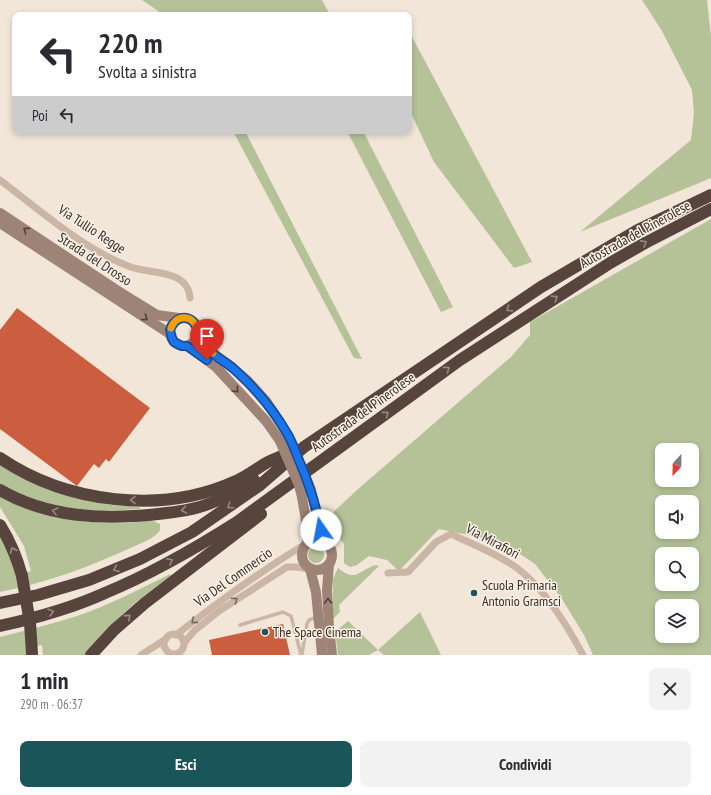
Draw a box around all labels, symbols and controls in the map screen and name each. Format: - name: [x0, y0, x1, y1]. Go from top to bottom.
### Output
- text: 220 m: [98, 24, 162, 61]
- icon: left: [32, 28, 84, 80]
- text: Svolta a sinistra: [98, 60, 197, 83]
- icon: left: [56, 104, 78, 126]
- text: Poi: [32, 106, 48, 125]
- street label: Autostrada del Pinerolese: [576, 196, 694, 272]
- street label: Via Tullio Regge: [54, 200, 129, 258]
- one-way arrow: [23, 227, 30, 235]
- street label: Strada del Drosso: [55, 228, 135, 290]
- one-way arrow: [640, 241, 647, 248]
- one-way arrow: [551, 295, 558, 302]
- one-way arrow: [506, 304, 513, 312]
- one-way arrow: [141, 313, 148, 320]
- pin: [190, 319, 224, 360]
- icon: arrive: [196, 325, 218, 347]
- one-way arrow: [443, 367, 450, 374]
- street label: Autostrada del Pinerolese: [308, 368, 419, 456]
- one-way arrow: [232, 385, 239, 393]
- one-way arrow: [381, 412, 388, 419]
- north arrow: [655, 443, 699, 487]
- map controls: [655, 443, 699, 643]
- button: sound: [655, 495, 699, 539]
- one-way arrow: [130, 496, 136, 504]
- one-way arrow: [227, 501, 234, 508]
- one-way arrow: [180, 506, 187, 514]
- one-way arrow: [51, 507, 58, 515]
- position arrow: [300, 509, 342, 551]
- street label: Via Mirafiori: [462, 519, 523, 563]
- street label: Via Del Commercio: [190, 543, 276, 611]
- one-way arrow: [10, 546, 18, 554]
- button: search: [655, 547, 699, 591]
- one-way arrow: [166, 558, 173, 565]
- one-way arrow: [113, 565, 120, 573]
- place label: Scuola Primaria Antonio Gramsci: [482, 576, 561, 610]
- marker: Scuola Primaria Antonio Gramsci: [469, 588, 479, 598]
- one-way arrow: [231, 598, 238, 605]
- one-way arrow: [324, 598, 332, 604]
- button: layers: [655, 599, 699, 643]
- one-way arrow: [47, 608, 54, 617]
- one-way arrow: [123, 614, 131, 621]
- one-way arrow: [191, 616, 198, 623]
- place label: The Space Cinema: [273, 623, 361, 641]
- marker: The Space Cinema: [260, 627, 270, 637]
- text: 1 min: [20, 665, 68, 696]
- button: close: [649, 668, 691, 710]
- text: 290 m · 06:37: [20, 696, 83, 713]
- button: Esci: [20, 741, 352, 787]
- button: Condividi: [360, 741, 691, 787]

